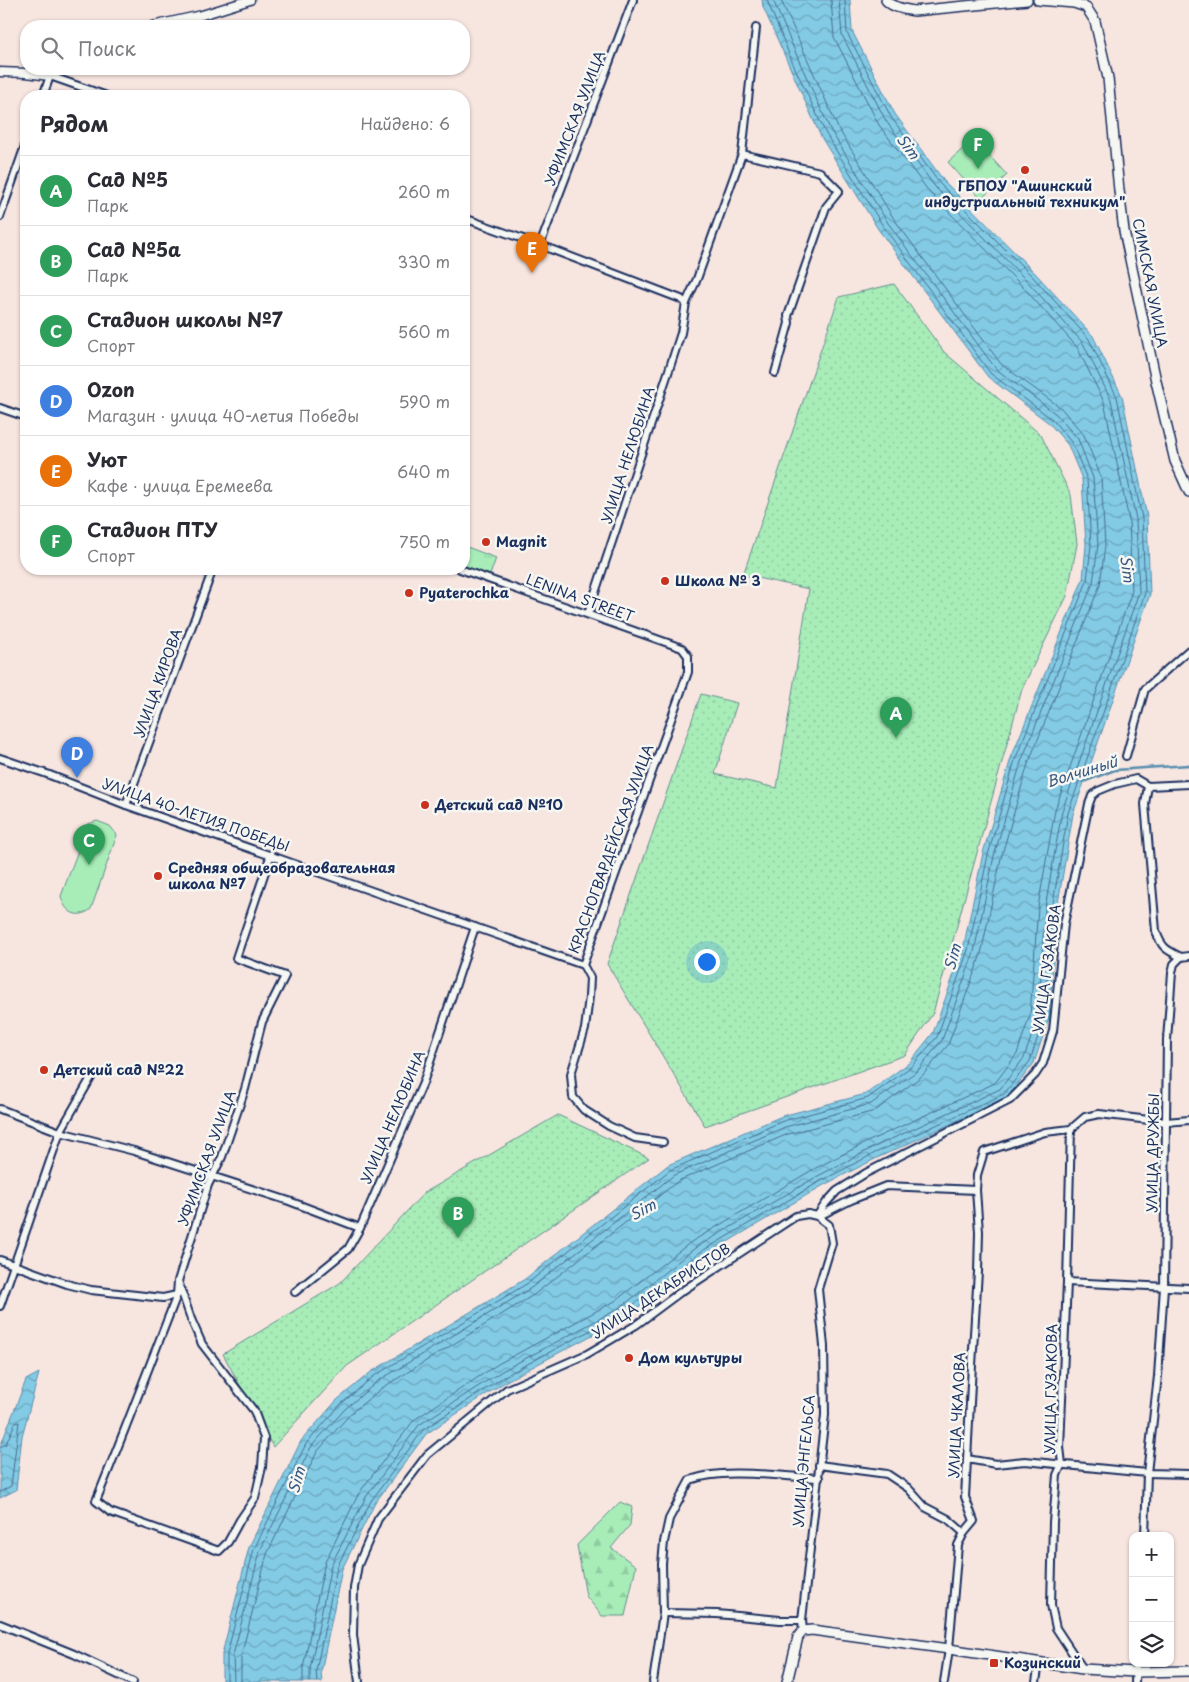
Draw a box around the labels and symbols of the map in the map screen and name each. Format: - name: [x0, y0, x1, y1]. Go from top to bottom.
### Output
- street label: УФИМСКАЯ УЛИЦА: [539, 47, 610, 188]
- pin: F: [962, 128, 994, 169]
- water label: Sim: [892, 129, 927, 164]
- marker: ГБПОУ "Ашинский индустриальный техникум": [1019, 164, 1031, 176]
- place label: ГБПОУ "Ашинский индустриальный техникум": [925, 175, 1125, 212]
- street label: СИМСКАЯ УЛИЦА: [1128, 216, 1173, 350]
- pin: E: [516, 232, 548, 273]
- street label: УЛИЦА НЕЛЮБИНА: [595, 383, 660, 526]
- place label: Magnit: [496, 531, 547, 552]
- marker: Magnit: [480, 536, 492, 548]
- water label: Sim: [1115, 554, 1142, 584]
- street label: LENINA STREET: [523, 568, 638, 627]
- place label: Школа № 3: [675, 570, 761, 591]
- marker: Школа № 3: [659, 575, 671, 587]
- place label: Pyaterochka: [419, 582, 510, 603]
- marker: Pyaterochka: [403, 587, 415, 599]
- street label: УЛИЦА КИРОВА: [128, 625, 187, 740]
- pin: A: [880, 697, 912, 738]
- pin: D: [61, 737, 93, 778]
- street label: КРАСНОГВАРДЕЙСКАЯ УЛИЦА: [563, 741, 658, 956]
- water label: Волчиный: [1043, 748, 1122, 792]
- street label: УЛИЦА 40-ЛЕТИЯ ПОБЕДЫ: [100, 773, 293, 856]
- place label: Детский сад №10: [434, 794, 563, 815]
- marker: Детский сад №10: [419, 799, 431, 811]
- pin: C: [73, 824, 105, 865]
- place label: Средняя общеобразовательная школа №7: [168, 857, 396, 894]
- marker: Средняя общеобразовательная школа №7: [152, 870, 164, 882]
- street label: УЛИЦА ГУЗАКОВА: [1027, 903, 1066, 1035]
- water label: Sim: [937, 940, 967, 973]
- your location: [694, 949, 720, 975]
- street label: УЛИЦА НЕЛЮБИНА: [355, 1047, 430, 1187]
- place label: Детский сад №22: [53, 1059, 184, 1080]
- marker: Детский сад №22: [38, 1064, 50, 1076]
- street label: УФИМСКАЯ УЛИЦА: [172, 1087, 241, 1228]
- street label: УЛИЦА ДРУЖБЫ: [1141, 1093, 1164, 1213]
- water label: Sim: [625, 1192, 660, 1225]
- pin: B: [442, 1197, 474, 1238]
- street label: УЛИЦА ДЕКАБРИСТОВ: [587, 1238, 734, 1343]
- street label: УЛИЦА ГУЗАКОВА: [1039, 1324, 1062, 1454]
- place label: Дом культуры: [638, 1347, 742, 1368]
- street label: УЛИЦА ЧКАЛОВА: [943, 1351, 970, 1478]
- marker: Дом культуры: [623, 1352, 635, 1364]
- street label: УЛИЦА ЭНГЕЛЬСА: [787, 1394, 820, 1528]
- water label: Sim: [281, 1463, 311, 1496]
- place label: Козинский: [1004, 1652, 1081, 1673]
- marker: Козинский: [988, 1657, 1000, 1669]

